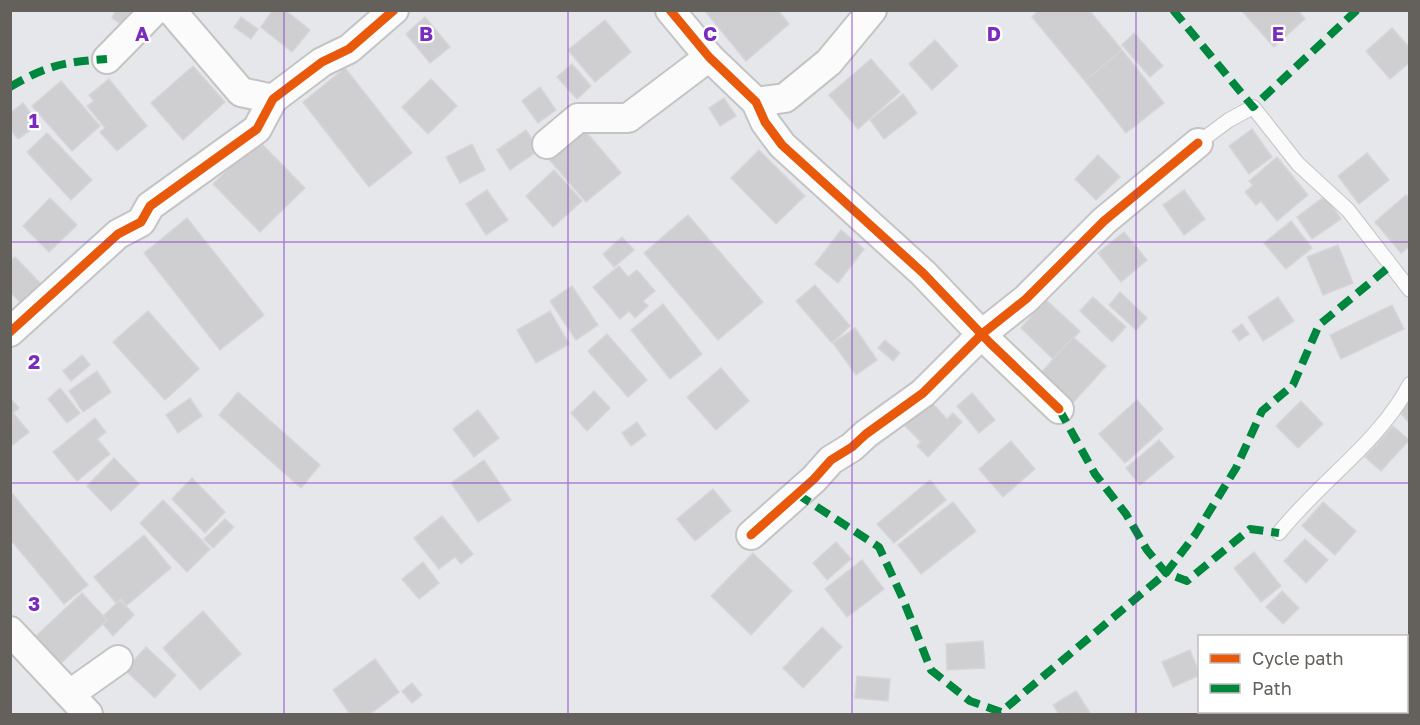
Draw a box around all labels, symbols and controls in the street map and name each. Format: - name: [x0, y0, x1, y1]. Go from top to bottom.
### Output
- text: A: [135, 21, 149, 45]
- text: B: [419, 21, 433, 45]
- text: C: [703, 21, 717, 45]
- text: D: [987, 21, 1001, 45]
- text: E: [1272, 21, 1284, 45]
- text: 1: [29, 108, 39, 132]
- text: 2: [28, 349, 40, 373]
- text: 3: [28, 591, 40, 615]
- legend: [1198, 635, 1408, 713]
- text: Cycle path: [1252, 647, 1344, 669]
- text: Path: [1252, 677, 1292, 699]

